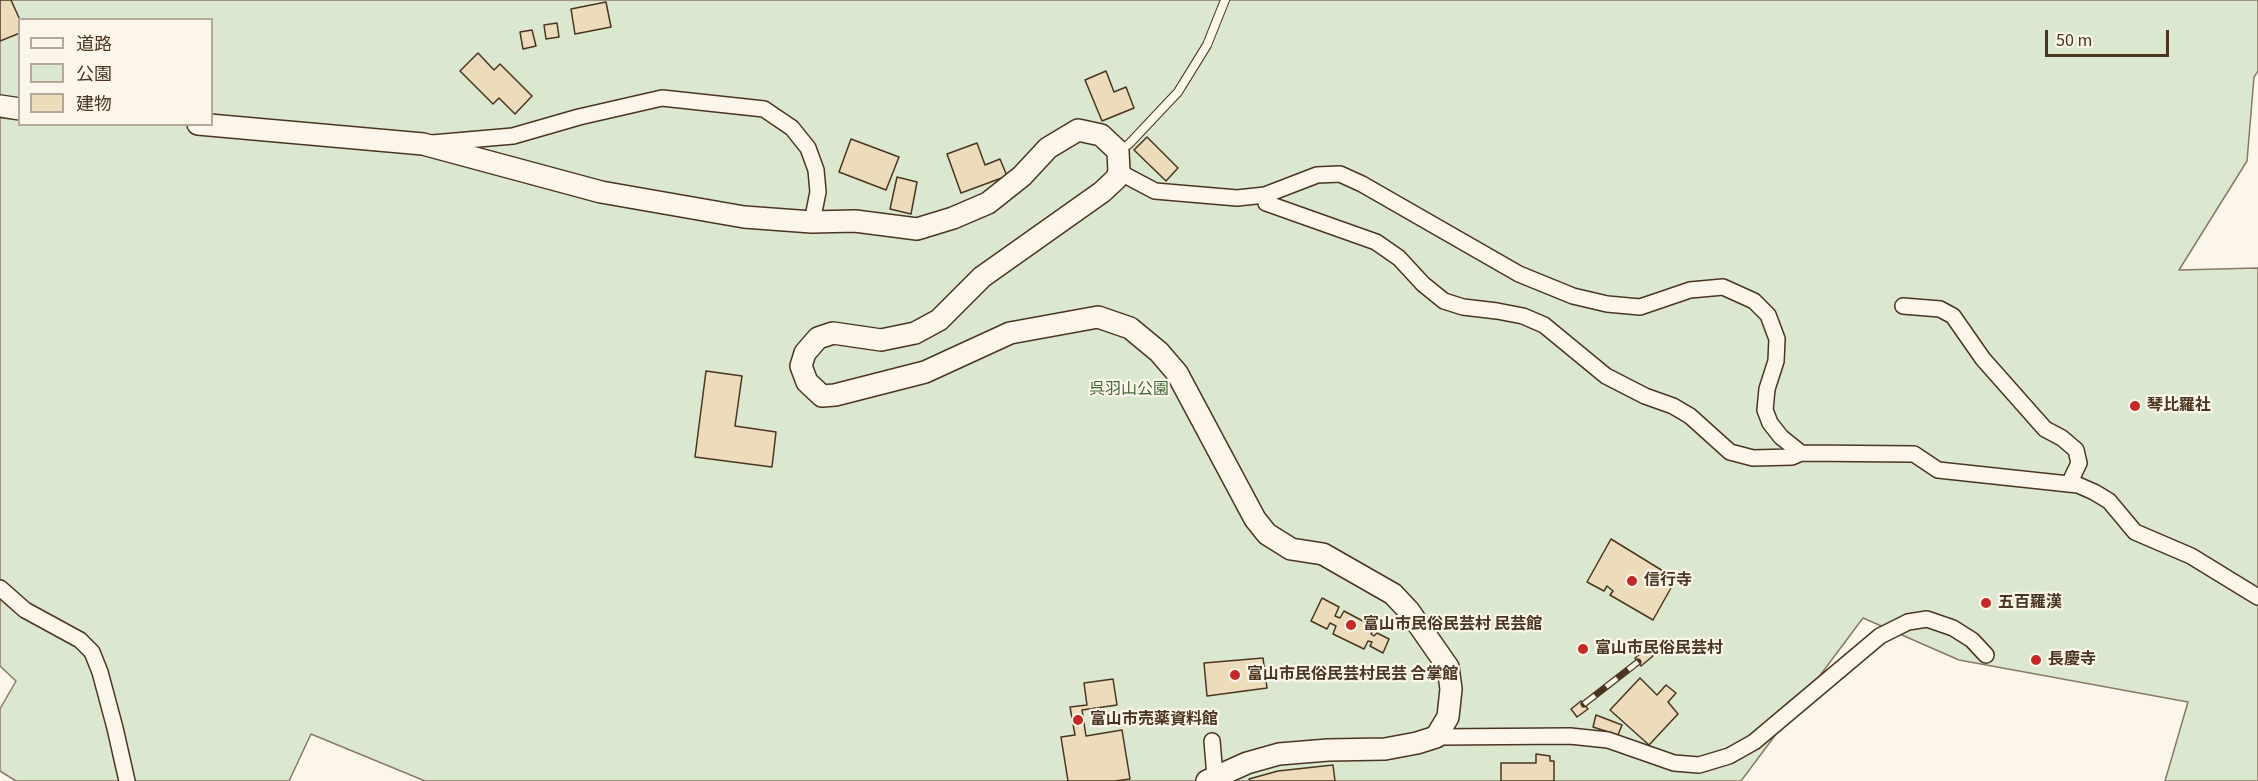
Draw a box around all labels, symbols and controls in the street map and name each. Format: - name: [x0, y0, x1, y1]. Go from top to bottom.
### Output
- legend: [18, 18, 213, 126]
- scale bar: [2048, 18, 2172, 56]
- text: 50 m: [2056, 28, 2092, 53]
- text: 道路: [76, 32, 112, 57]
- text: 公園: [76, 62, 112, 87]
- text: 建物: [76, 92, 112, 117]
- park label: 呉羽山公園: [1089, 380, 1169, 400]
- place label: 琴比羅社: [2147, 396, 2211, 416]
- marker: 琴比羅社: [2128, 399, 2142, 413]
- place label: 信行寺: [1644, 571, 1692, 591]
- marker: 信行寺: [1625, 574, 1639, 588]
- place label: 五百羅漢: [1998, 593, 2062, 613]
- marker: 五百羅漢: [1979, 596, 1993, 610]
- place label: 富山市民俗民芸村 民芸館: [1363, 615, 1542, 635]
- marker: 富山市民俗民芸村 民芸館: [1344, 618, 1358, 632]
- place label: 富山市民俗民芸村: [1595, 639, 1723, 659]
- marker: 富山市民俗民芸村: [1576, 642, 1590, 656]
- place label: 長慶寺: [2048, 650, 2096, 670]
- marker: 長慶寺: [2029, 653, 2043, 667]
- place label: 富山市民俗民芸村民芸 合掌館: [1247, 665, 1458, 685]
- marker: 富山市民俗民芸村民芸 合掌館: [1228, 668, 1242, 682]
- place label: 富山市売薬資料館: [1090, 710, 1218, 730]
- marker: 富山市売薬資料館: [1071, 713, 1085, 727]

